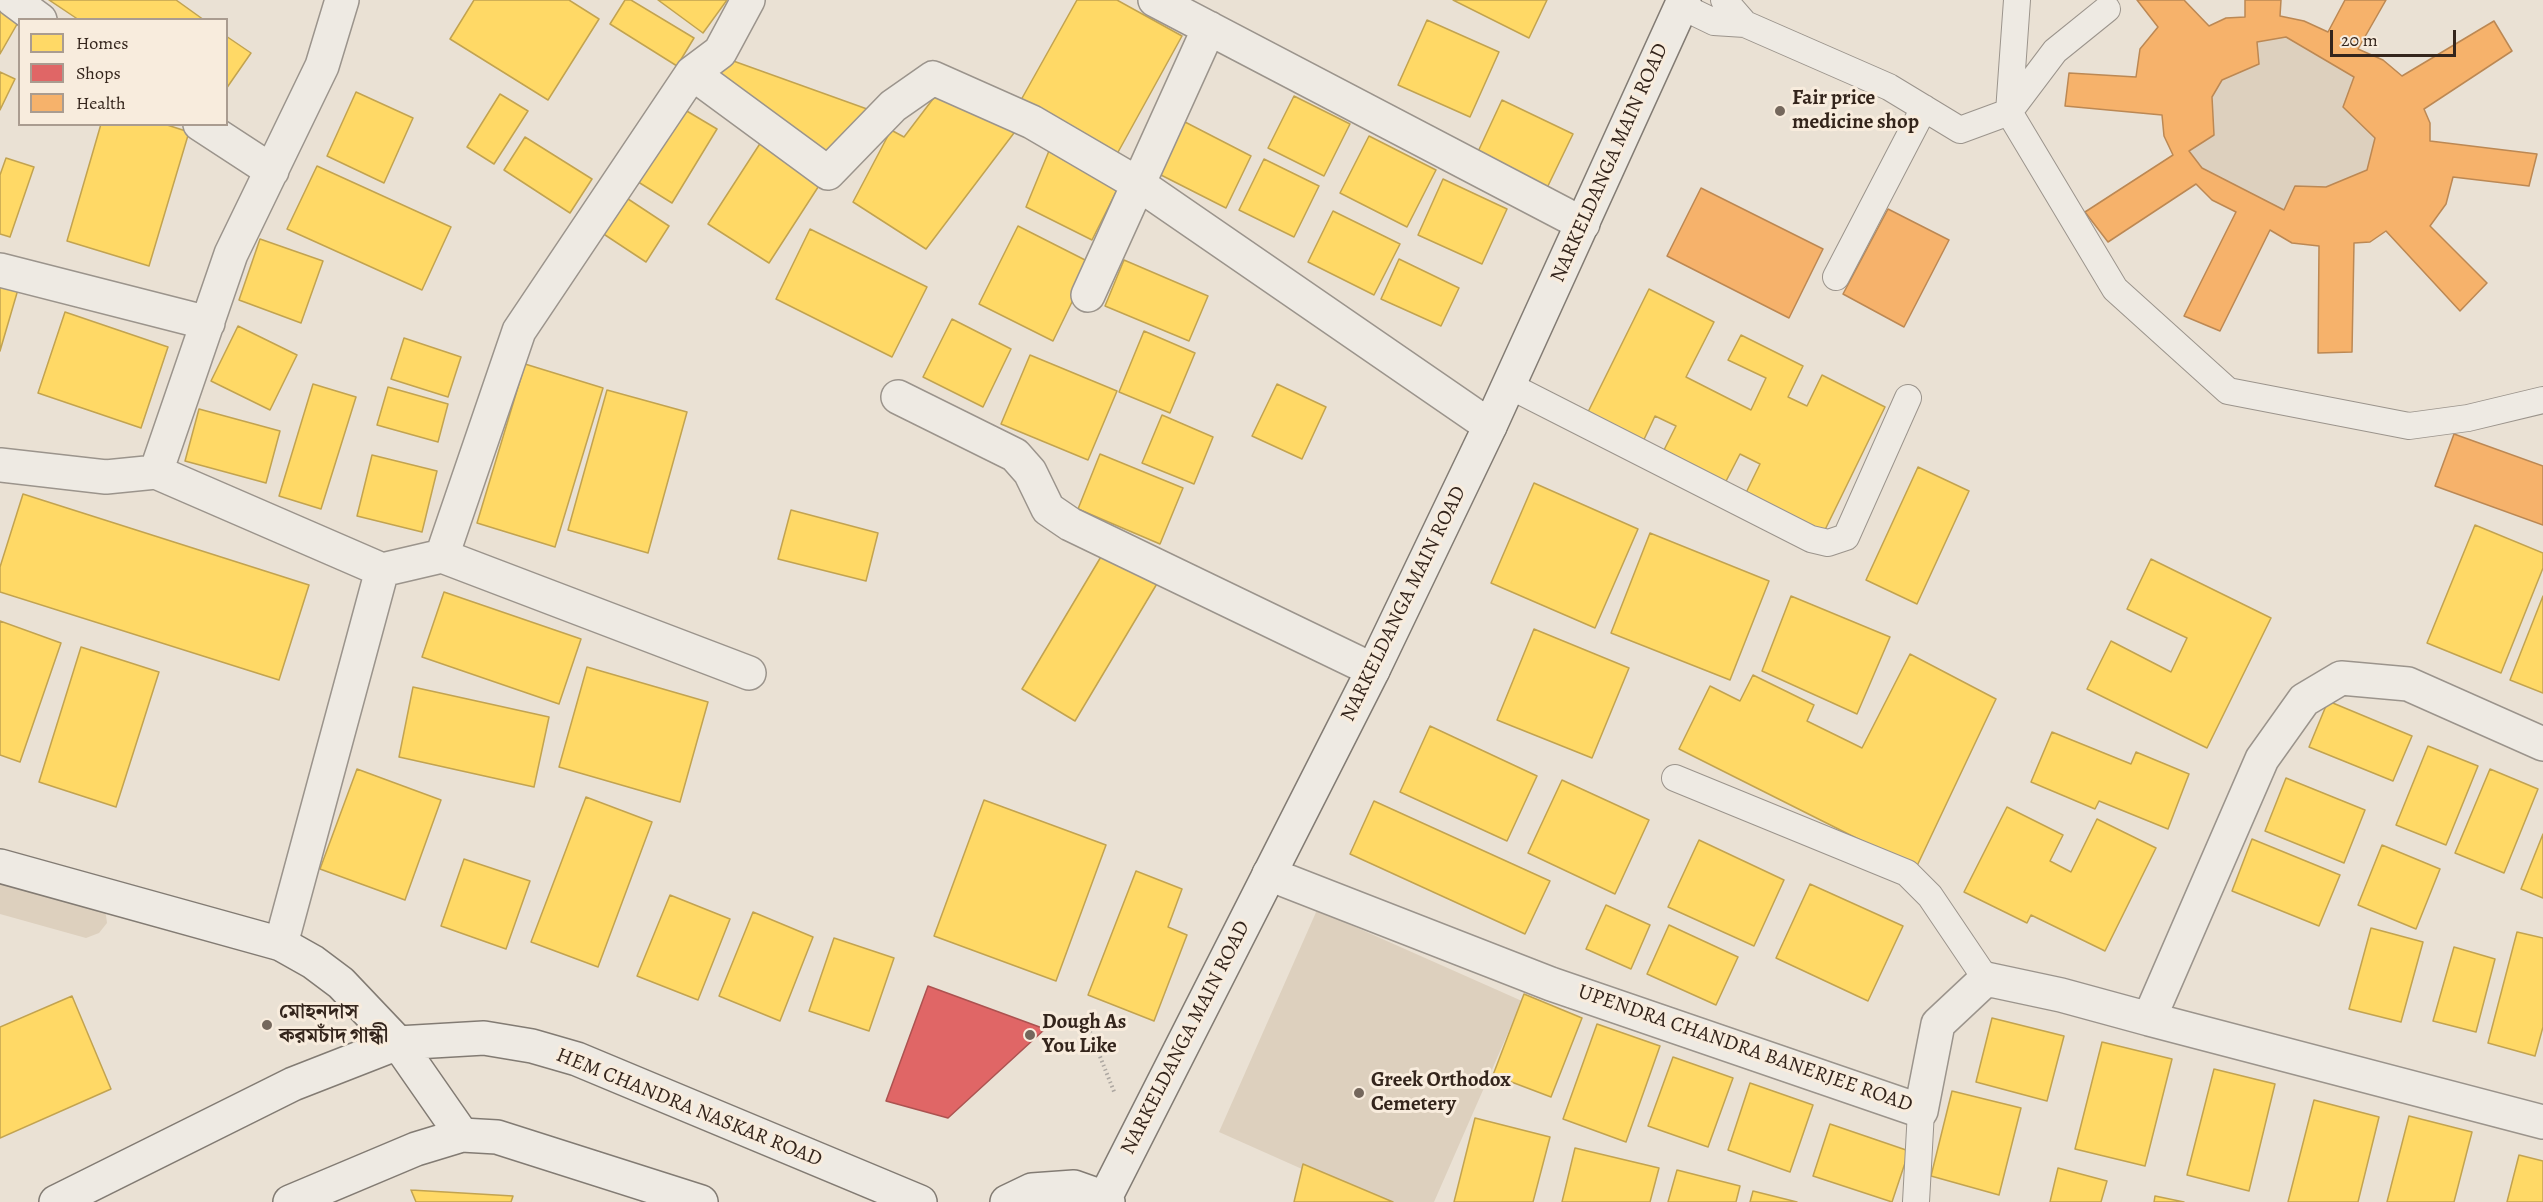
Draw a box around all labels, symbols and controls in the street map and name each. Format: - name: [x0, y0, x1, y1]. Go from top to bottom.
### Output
- legend: [18, 18, 228, 126]
- scale bar: [2333, 18, 2459, 56]
- text: 20 m: [2341, 28, 2378, 52]
- text: Homes: [76, 31, 128, 55]
- street label: NARKELDANGA MAIN ROAD: [1546, 40, 1674, 286]
- text: Shops: [76, 61, 121, 85]
- place label: Fair price medicine shop: [1792, 86, 1919, 136]
- text: Health: [76, 91, 126, 115]
- marker: Fair price medicine shop: [1773, 104, 1787, 118]
- street label: NARKELDANGA MAIN ROAD: [1336, 482, 1472, 726]
- street label: NARKELDANGA MAIN ROAD: [1116, 917, 1256, 1159]
- street label: UPENDRA CHANDRA BANERJEE ROAD: [1574, 980, 1916, 1118]
- place label: মোহনদাস করমচাঁদ গান্ধী: [279, 1000, 388, 1050]
- place label: Dough As You Like: [1042, 1010, 1126, 1060]
- marker: মোহনদাস করমচাঁদ গান্ধী: [260, 1018, 274, 1032]
- marker: Dough As You Like: [1023, 1028, 1037, 1042]
- street label: HEM CHANDRA NASKAR ROAD: [552, 1043, 826, 1173]
- place label: Greek Orthodox Cemetery: [1371, 1068, 1511, 1118]
- marker: Greek Orthodox Cemetery: [1352, 1086, 1366, 1100]

